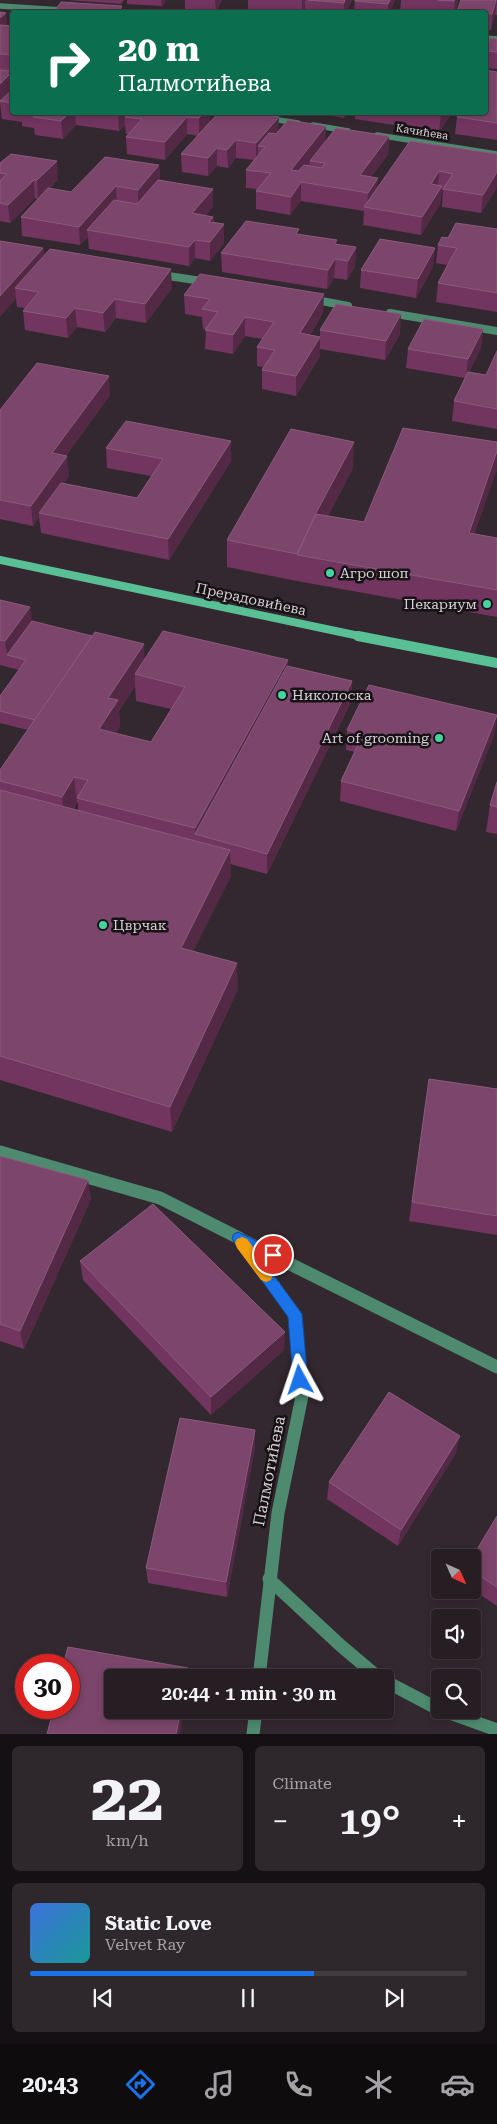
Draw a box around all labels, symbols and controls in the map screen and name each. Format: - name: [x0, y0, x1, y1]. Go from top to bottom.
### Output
- text: 20 m: [118, 29, 200, 70]
- icon: right: [35, 30, 100, 95]
- text: Палмотићева: [118, 71, 271, 96]
- street label: Качићева: [395, 121, 449, 143]
- place label: Агро шоп: [340, 565, 409, 581]
- marker: Агро шоп: [324, 567, 336, 579]
- street label: Прерадовићева: [194, 580, 308, 619]
- place label: Пекариум: [404, 596, 477, 612]
- marker: Пекариум: [481, 598, 493, 610]
- place label: Николоска: [292, 687, 372, 703]
- marker: Николоска: [276, 689, 288, 701]
- place label: Art of grooming: [322, 730, 429, 746]
- marker: Art of grooming: [433, 732, 445, 744]
- place label: Цврчак: [113, 917, 167, 933]
- marker: Цврчак: [97, 919, 109, 931]
- pin: [252, 1234, 294, 1276]
- icon: arrive: [259, 1241, 287, 1269]
- position arrow: [273, 1353, 325, 1405]
- street label: Палмотићева: [249, 1414, 289, 1528]
- north arrow: [431, 1549, 481, 1599]
- map controls: [431, 1549, 481, 1719]
- button: sound: [431, 1609, 481, 1659]
- speed limit sign: 30: [15, 1654, 80, 1719]
- button: search: [431, 1669, 481, 1719]
- text: 20:44 · 1 min · 30 m: [162, 1682, 336, 1705]
- text: 22: [91, 1760, 164, 1836]
- text: Climate: [273, 1774, 332, 1793]
- text: 19°: [339, 1799, 400, 1843]
- text: −: [273, 1805, 288, 1838]
- text: +: [451, 1805, 467, 1838]
- text: km/h: [106, 1831, 149, 1850]
- text: Static Love: [105, 1912, 212, 1935]
- text: Velvet Ray: [105, 1935, 185, 1954]
- icon: previous: [89, 1984, 117, 2012]
- icon: pause: [234, 1984, 262, 2012]
- icon: next: [380, 1984, 408, 2012]
- icon: directions: [123, 2067, 158, 2102]
- icon: music: [202, 2067, 237, 2102]
- icon: phone: [281, 2067, 316, 2102]
- icon: climate: [361, 2067, 396, 2102]
- icon: car: [440, 2067, 475, 2102]
- text: 20:43: [22, 2072, 78, 2097]

